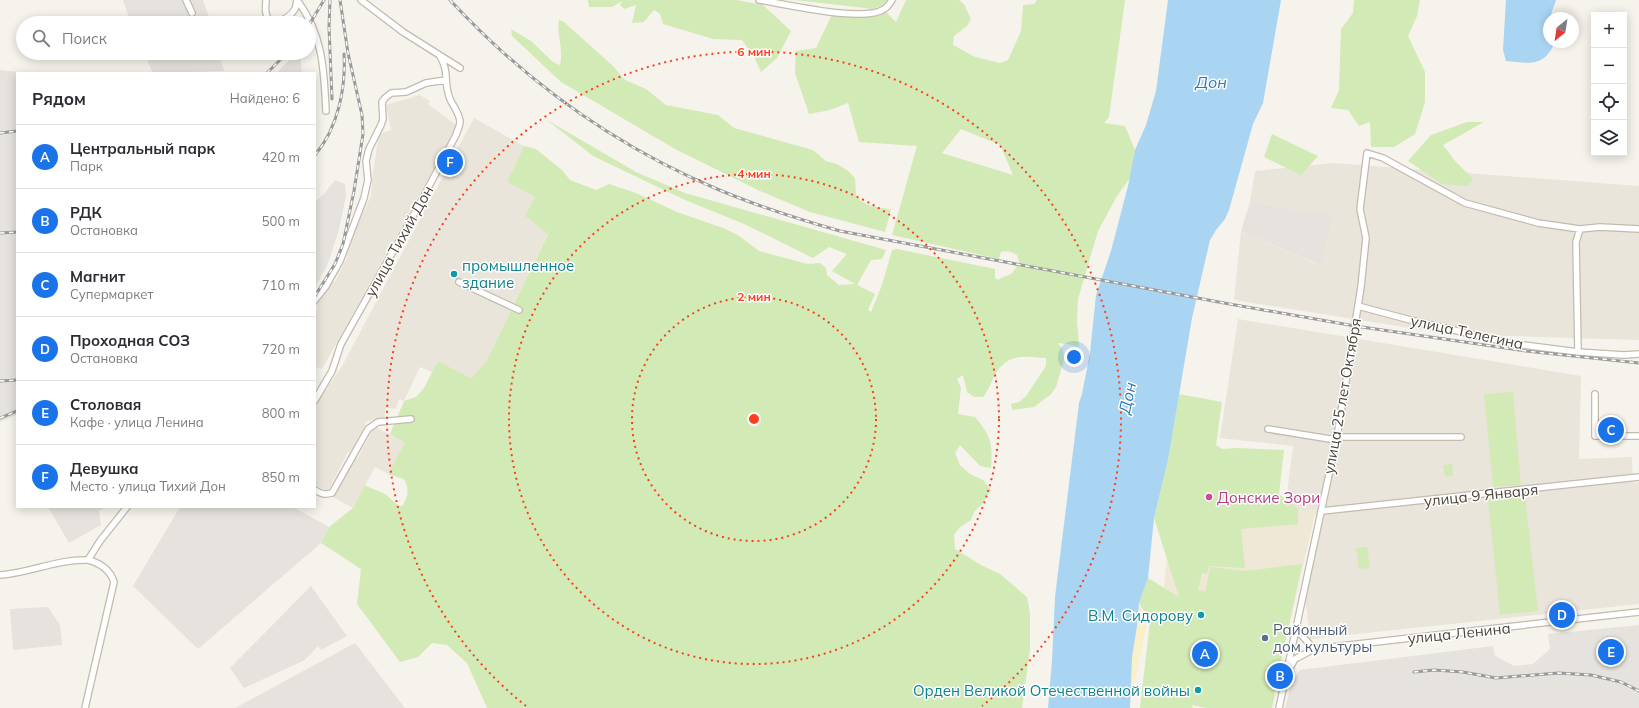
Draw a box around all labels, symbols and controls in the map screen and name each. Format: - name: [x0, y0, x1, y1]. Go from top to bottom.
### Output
- north arrow: [1543, 12, 1579, 48]
- map controls: [1591, 12, 1627, 156]
- button: +: [1591, 12, 1627, 48]
- search box: [16, 16, 316, 60]
- icon: search: [30, 27, 52, 49]
- text: Поиск: [62, 29, 107, 48]
- text: 6 мин: [737, 44, 771, 59]
- button: −: [1591, 48, 1627, 84]
- water label: Дон: [1194, 72, 1227, 92]
- button: locate: [1591, 84, 1627, 120]
- text: Рядом: [32, 88, 86, 109]
- text: Найдено: 6: [230, 90, 300, 106]
- button: layers: [1591, 120, 1627, 156]
- text: Центральный парк: [70, 139, 215, 158]
- pin: F: [437, 147, 463, 177]
- text: A: [40, 149, 50, 165]
- text: 420 m: [262, 149, 300, 165]
- text: Парк: [70, 158, 103, 174]
- text: 4 мин: [737, 166, 771, 181]
- street label: улица Тихий Дон: [361, 182, 437, 300]
- text: РДК: [70, 203, 102, 222]
- text: B: [41, 213, 49, 229]
- text: 500 m: [262, 213, 300, 229]
- text: Остановка: [70, 222, 138, 238]
- place label: промышленное здание: [462, 256, 574, 292]
- text: Магнит: [70, 267, 125, 286]
- marker: промышленное здание: [449, 269, 459, 279]
- text: C: [41, 277, 49, 293]
- text: 710 m: [262, 277, 300, 293]
- text: Супермаркет: [70, 286, 153, 302]
- text: 2 мин: [737, 289, 771, 304]
- street label: улица Телегина: [1409, 311, 1525, 353]
- street label: улица 25 лет Октября: [1319, 316, 1365, 476]
- text: Проходная СОЗ: [70, 331, 190, 350]
- text: D: [40, 341, 50, 357]
- text: 720 m: [262, 341, 300, 357]
- your location: [1064, 347, 1084, 367]
- text: Остановка: [70, 350, 138, 366]
- water label: Дон: [1114, 380, 1140, 417]
- text: Столовая: [70, 395, 141, 414]
- text: E: [41, 405, 49, 421]
- text: 800 m: [262, 405, 300, 421]
- centre of rings: [747, 412, 761, 426]
- text: Кафе · улица Ленина: [70, 414, 204, 430]
- pin: C: [1598, 415, 1624, 445]
- text: Девушка: [70, 459, 139, 478]
- text: F: [41, 469, 49, 485]
- text: 850 m: [262, 469, 300, 485]
- text: Место · улица Тихий Дон: [70, 478, 226, 494]
- street label: улица 9 Января: [1423, 480, 1539, 510]
- place label: Донские Зори: [1217, 488, 1320, 507]
- marker: Донские Зори: [1204, 492, 1214, 502]
- pin: D: [1549, 600, 1575, 630]
- place label: В.М. Сидорову: [1088, 606, 1193, 625]
- marker: В.М. Сидорову: [1196, 610, 1206, 620]
- street label: улица Ленина: [1407, 618, 1511, 648]
- place label: Районный дом культуры: [1273, 620, 1372, 656]
- marker: Районный дом культуры: [1260, 633, 1270, 643]
- pin: E: [1598, 637, 1624, 667]
- pin: A: [1192, 639, 1218, 669]
- pin: B: [1267, 661, 1293, 691]
- place label: Орден Великой Отечественной войны: [913, 681, 1190, 700]
- marker: Орден Великой Отечественной войны: [1193, 685, 1203, 695]

